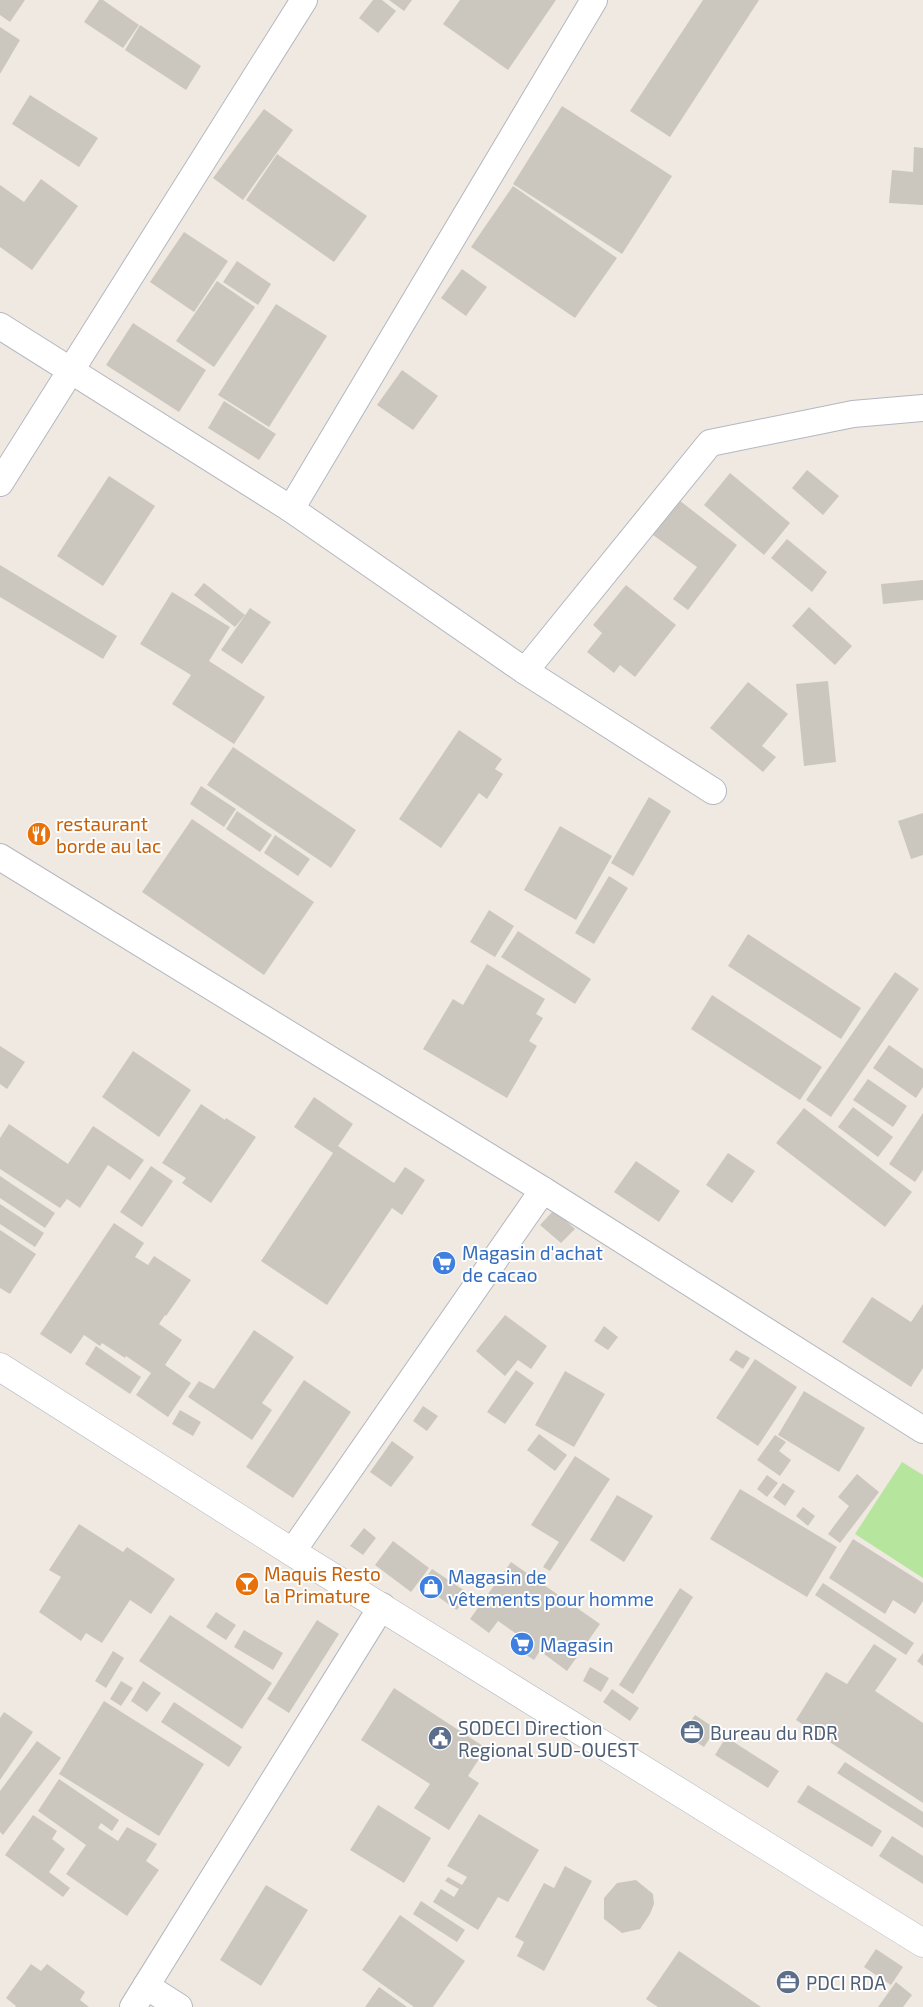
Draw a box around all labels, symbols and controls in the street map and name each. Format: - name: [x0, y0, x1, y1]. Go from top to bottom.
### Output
- place label: restaurant borde au lac: [56, 812, 161, 857]
- restaurant icon: restaurant borde au lac: [26, 821, 52, 847]
- place label: Magasin d'achat de cacao: [462, 1241, 603, 1286]
- supermarket icon: Magasin d'achat de cacao: [431, 1250, 457, 1276]
- place label: Maquis Resto la Primature: [264, 1562, 381, 1607]
- place label: Magasin de vêtements pour homme: [448, 1565, 654, 1610]
- bar icon: Maquis Resto la Primature: [234, 1571, 260, 1597]
- shop icon: Magasin de vêtements pour homme: [418, 1574, 444, 1600]
- supermarket icon: Magasin: [509, 1631, 535, 1657]
- place label: Magasin: [540, 1633, 613, 1656]
- place label: SODECI Direction Regional SUD-OUEST: [458, 1716, 639, 1761]
- office icon: Bureau du RDR: [679, 1719, 705, 1745]
- place label: Bureau du RDR: [710, 1721, 838, 1744]
- public building icon: SODECI Direction Regional SUD-OUEST: [427, 1725, 453, 1751]
- office icon: PDCI RDA: [775, 1969, 801, 1995]
- place label: PDCI RDA: [806, 1971, 886, 1994]

